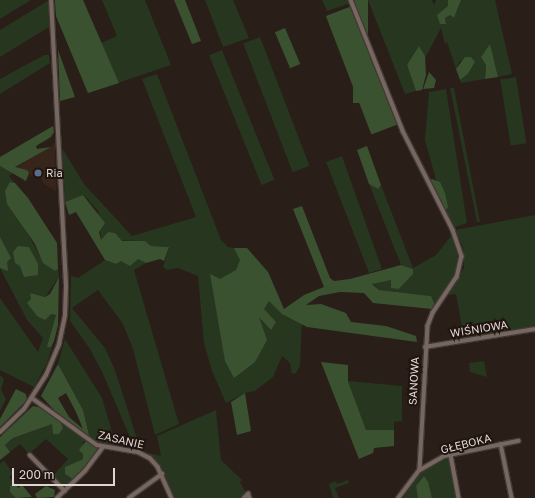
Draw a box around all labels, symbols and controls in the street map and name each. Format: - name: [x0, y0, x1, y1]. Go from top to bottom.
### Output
- place label: Ria: [46, 166, 63, 180]
- marker: Ria: [33, 168, 43, 178]
- street label: WIŚNIOWA: [449, 318, 509, 340]
- street label: SANOWA: [406, 357, 422, 405]
- street label: ZASANIE: [97, 428, 145, 452]
- street label: GŁĘBOKA: [439, 431, 493, 457]
- scale bar: [14, 460, 117, 486]
- text: 200 m: [19, 467, 54, 482]

